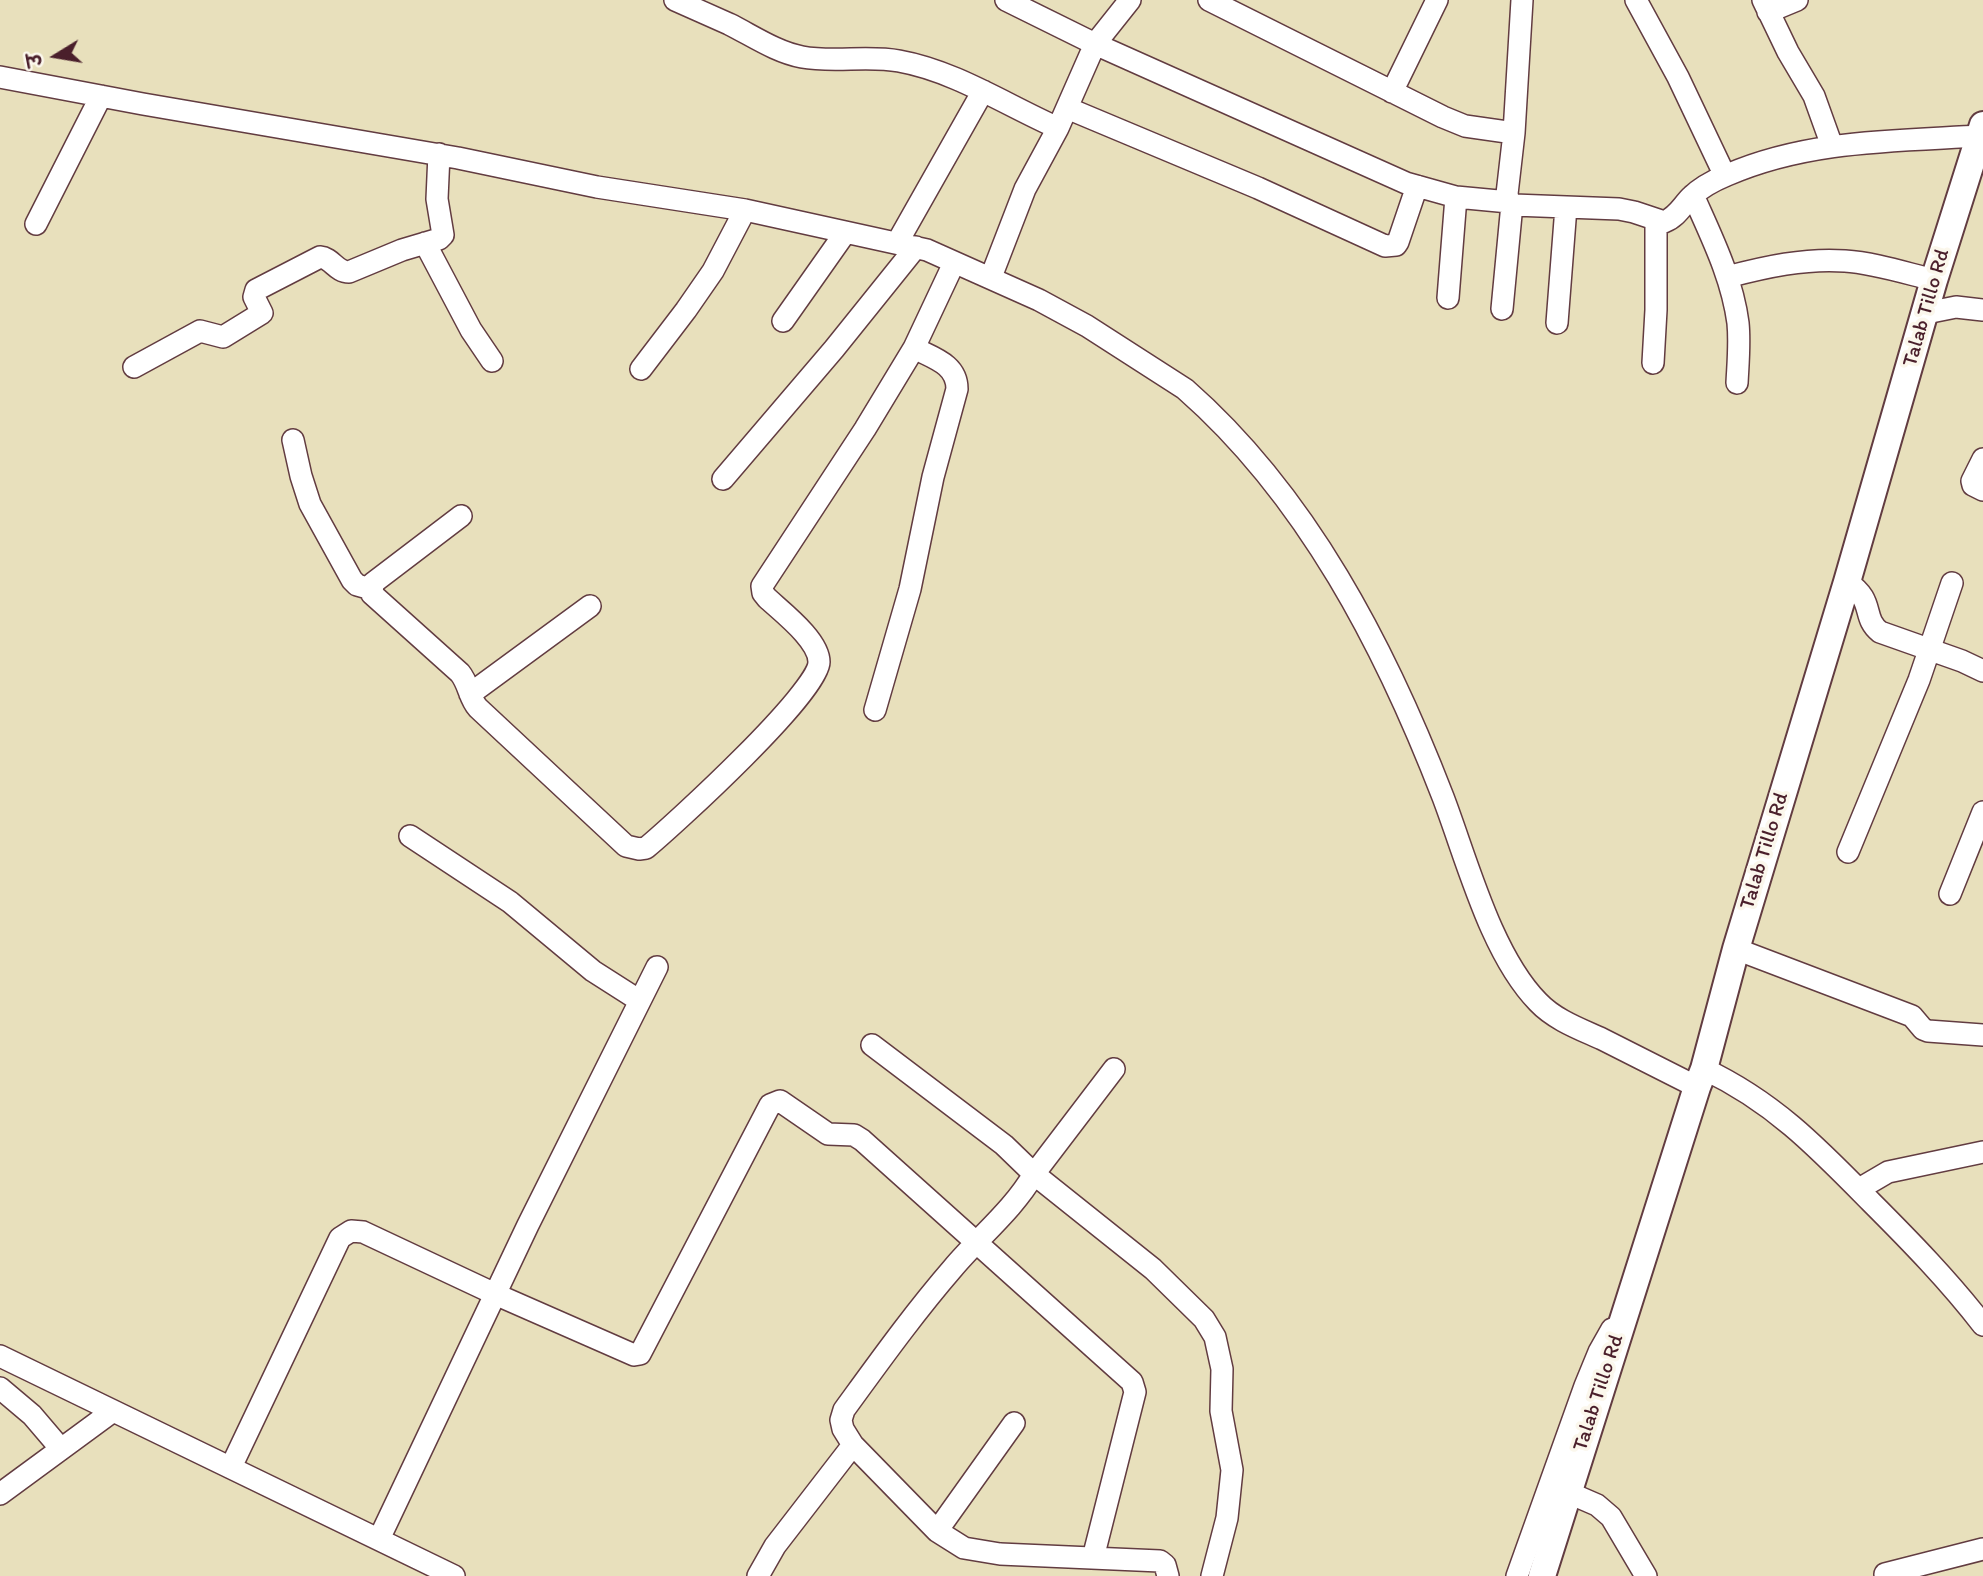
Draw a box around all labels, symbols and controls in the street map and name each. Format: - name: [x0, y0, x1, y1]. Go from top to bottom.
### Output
- north arrow: [21, 21, 91, 91]
- text: उ: [22, 52, 47, 69]
- street label: Talab Tillo Rd: [1898, 246, 1956, 370]
- street label: Talab Tillo Rd: [1735, 789, 1795, 913]
- street label: Talab Tillo Rd: [1568, 1331, 1630, 1455]

